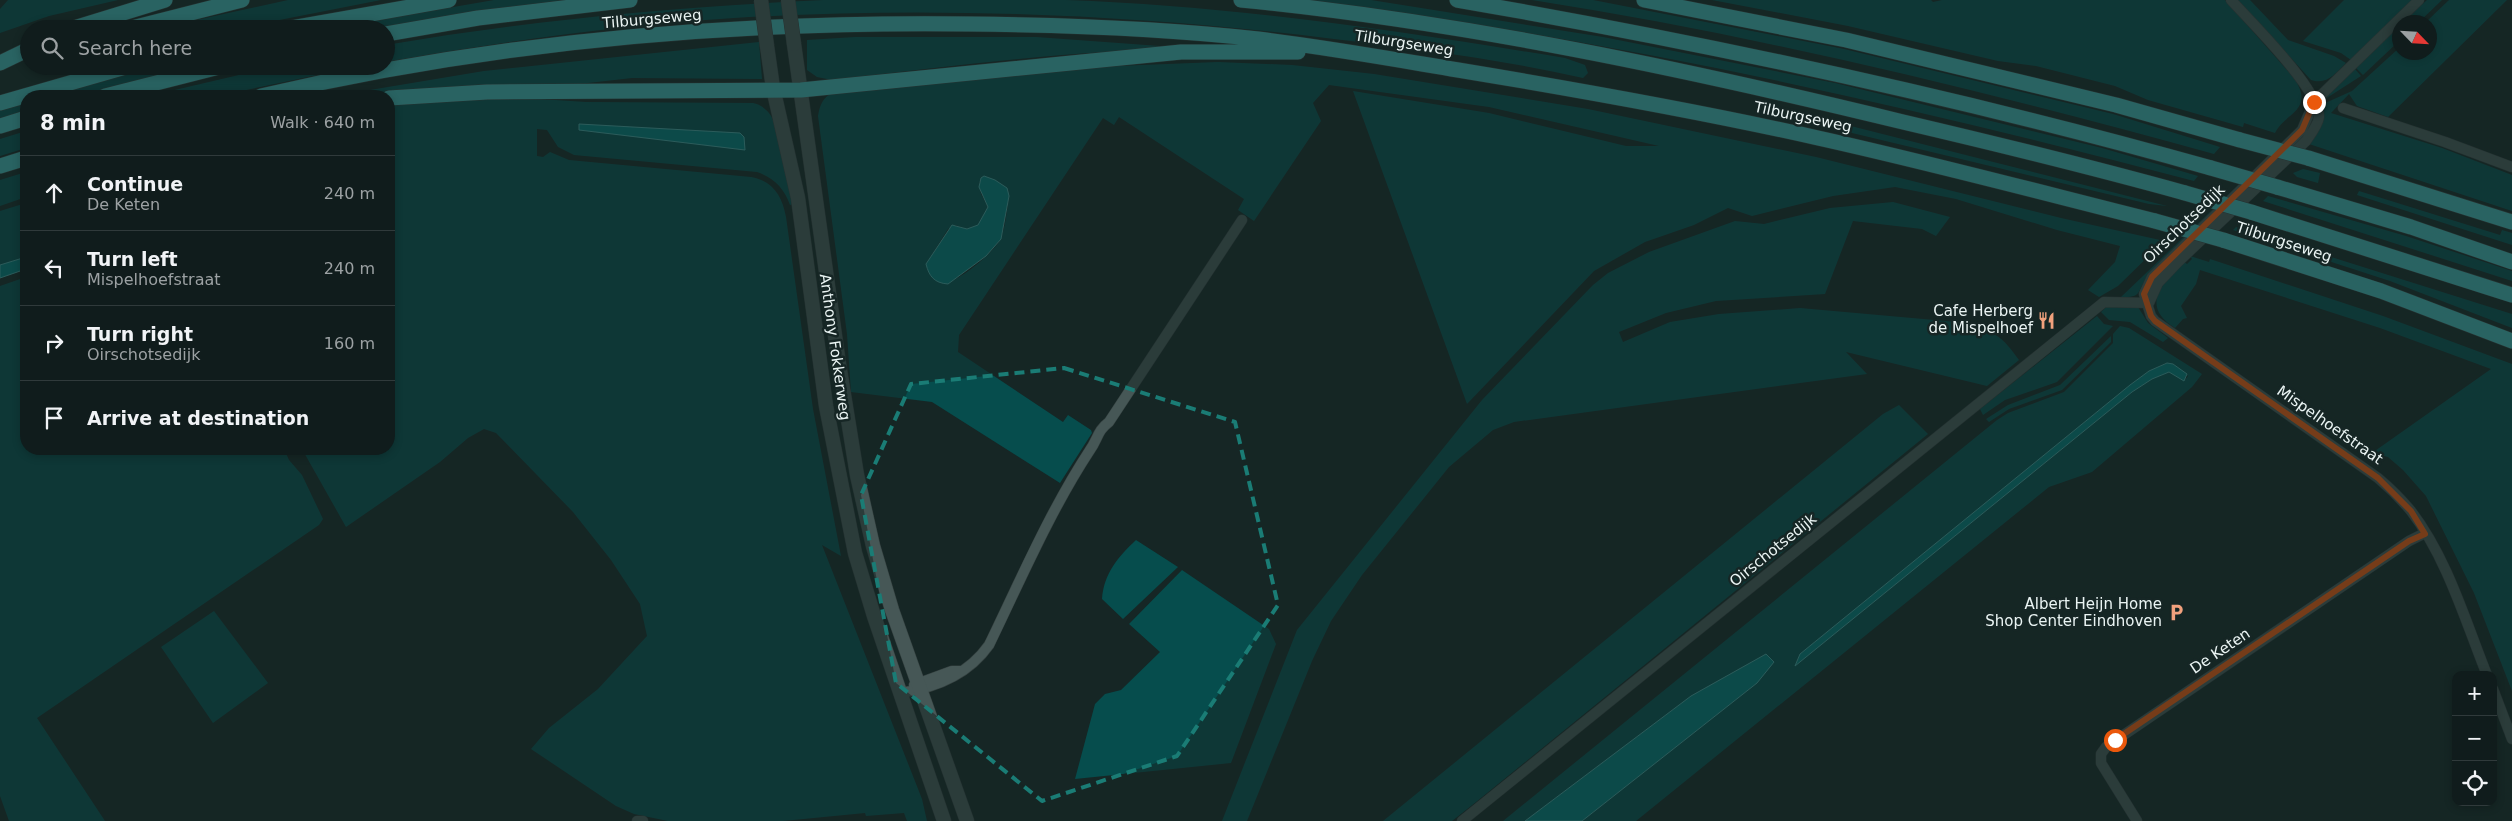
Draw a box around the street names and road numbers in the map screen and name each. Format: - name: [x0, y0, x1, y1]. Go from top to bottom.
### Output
- street label: Tilburgseweg: [601, 6, 702, 32]
- street label: Tilburgseweg: [1352, 26, 1455, 60]
- street label: Tilburgseweg: [1751, 98, 1854, 136]
- street label: Oirschotsedijk: [2139, 180, 2229, 267]
- street label: Tilburgseweg: [2233, 218, 2334, 266]
- street label: Anthony Fokkerweg: [816, 272, 854, 422]
- street label: Mispelhoefstraat: [2274, 382, 2387, 468]
- street label: Oirschotsedijk: [1726, 509, 1820, 590]
- street label: De Keten: [2187, 624, 2253, 678]

